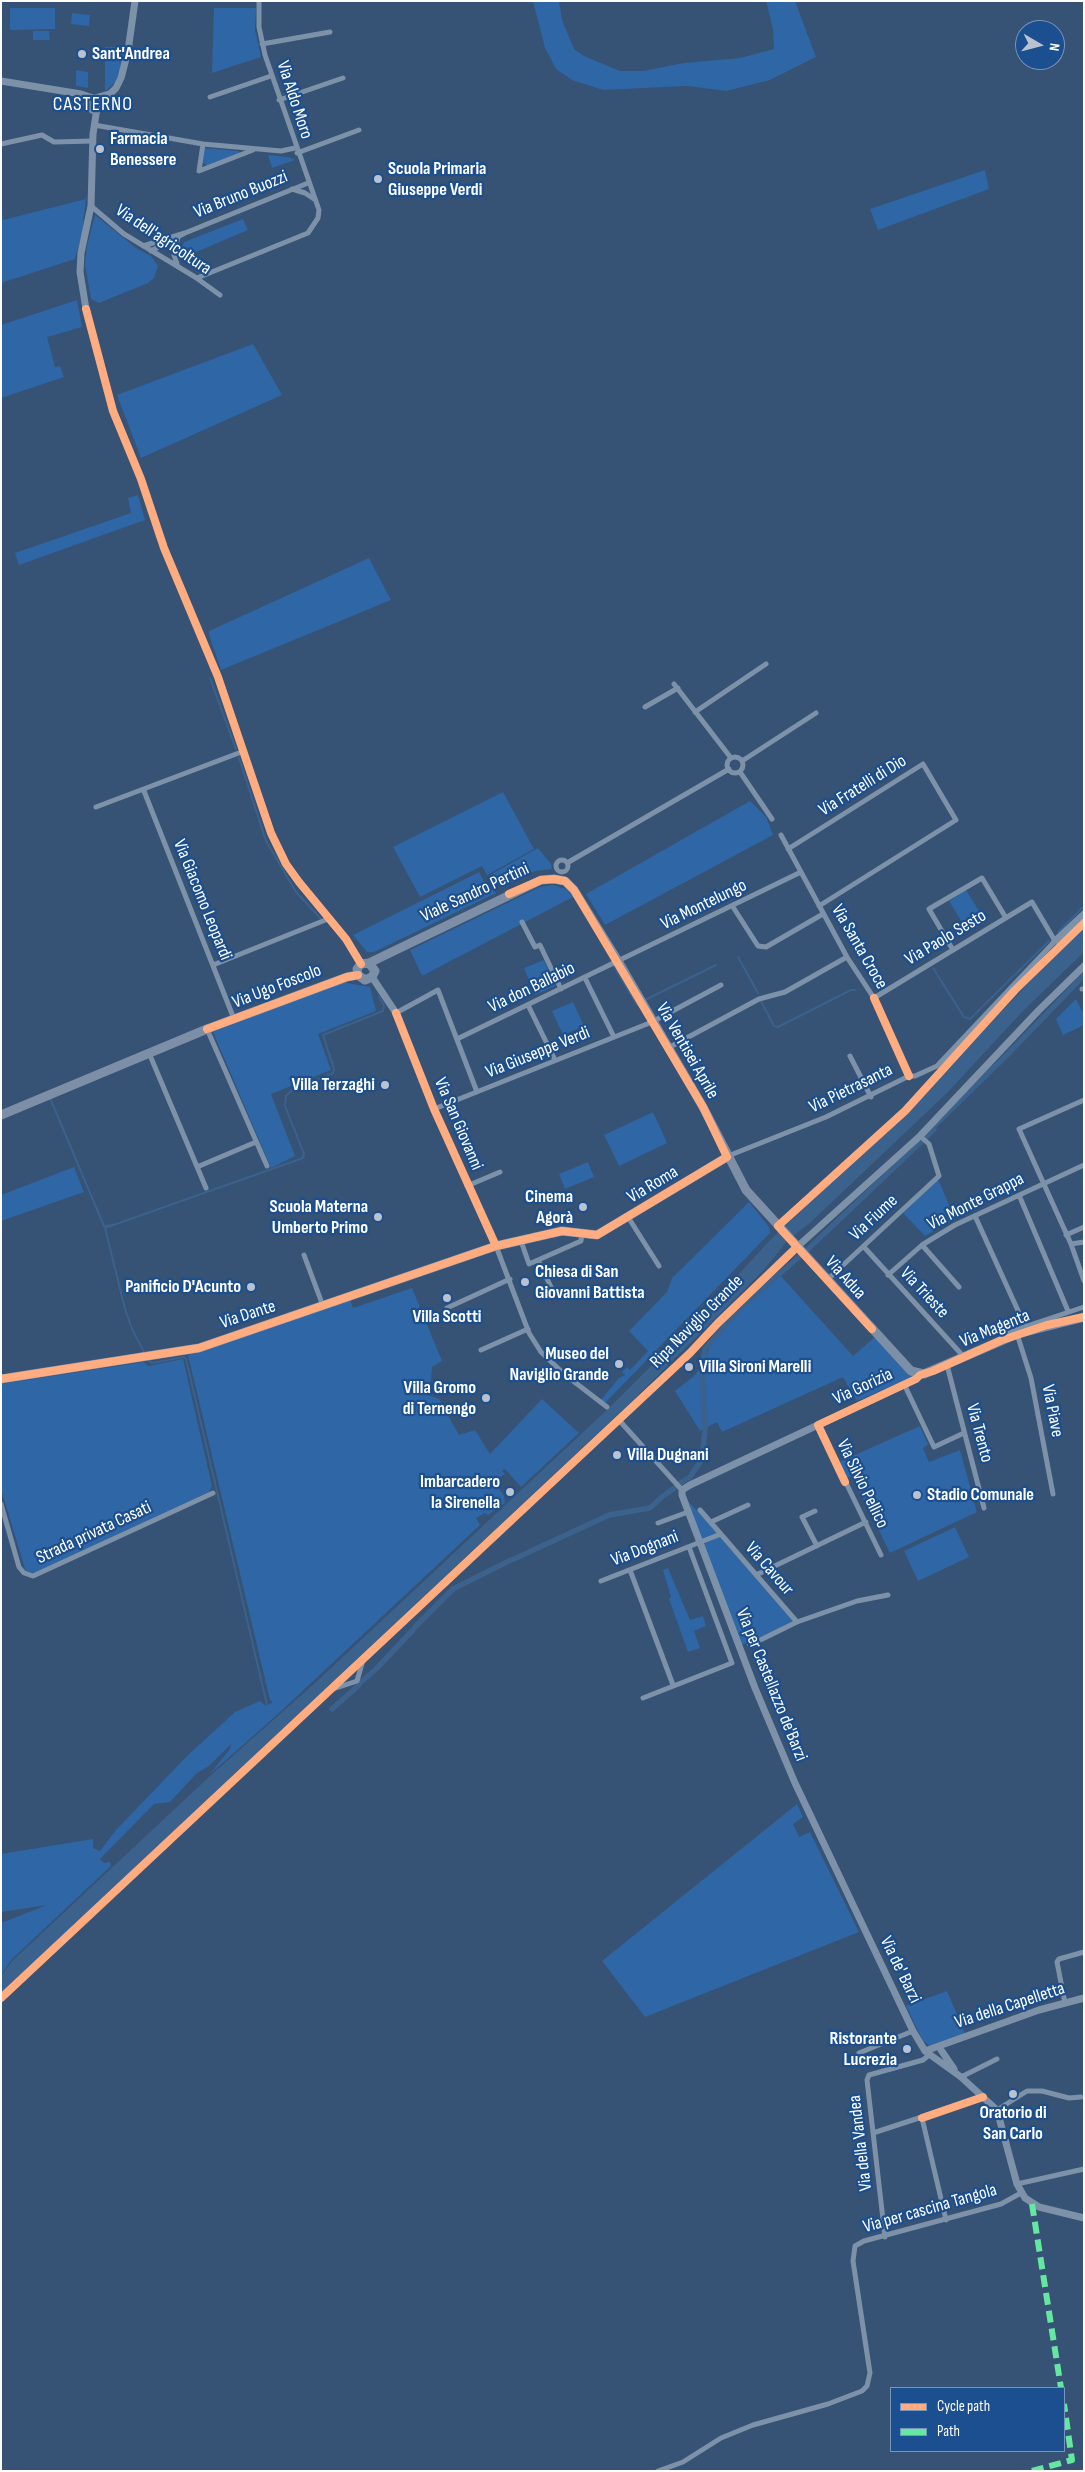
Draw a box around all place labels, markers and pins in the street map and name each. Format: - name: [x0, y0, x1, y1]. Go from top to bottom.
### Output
- place label: Sant'Andrea: [92, 43, 170, 65]
- marker: Sant'Andrea: [76, 48, 88, 60]
- place label: Farmacia Benessere: [110, 128, 176, 170]
- marker: Farmacia Benessere: [94, 143, 106, 155]
- place label: Scuola Primaria Giuseppe Verdi: [388, 158, 486, 200]
- marker: Scuola Primaria Giuseppe Verdi: [372, 173, 384, 185]
- place label: Villa Terzaghi: [291, 1074, 375, 1096]
- marker: Villa Terzaghi: [379, 1079, 391, 1091]
- place label: Cinema Agorà: [525, 1186, 573, 1228]
- place label: Scuola Materna Umberto Primo: [270, 1196, 368, 1238]
- marker: Cinema Agorà: [577, 1201, 589, 1213]
- marker: Scuola Materna Umberto Primo: [372, 1211, 384, 1223]
- place label: Chiesa di San Giovanni Battista: [535, 1261, 645, 1304]
- place label: Panificio D'Acunto: [125, 1276, 241, 1298]
- marker: Chiesa di San Giovanni Battista: [519, 1276, 531, 1288]
- marker: Panificio D'Acunto: [245, 1281, 257, 1293]
- marker: Villa Scotti: [441, 1292, 453, 1304]
- place label: Villa Scotti: [412, 1306, 482, 1328]
- place label: Museo del Naviglio Grande: [510, 1343, 609, 1386]
- place label: Villa Sironi Marelli: [699, 1356, 811, 1378]
- marker: Museo del Naviglio Grande: [613, 1358, 625, 1370]
- marker: Villa Sironi Marelli: [683, 1361, 695, 1373]
- place label: Villa Gromo di Ternengo: [403, 1377, 476, 1420]
- marker: Villa Gromo di Ternengo: [480, 1392, 492, 1404]
- place label: Villa Dugnani: [627, 1444, 709, 1466]
- marker: Villa Dugnani: [611, 1449, 623, 1461]
- place label: Imbarcadero la Sirenella: [420, 1471, 500, 1514]
- place label: Stadio Comunale: [927, 1484, 1034, 1506]
- marker: Imbarcadero la Sirenella: [504, 1486, 516, 1498]
- marker: Stadio Comunale: [911, 1489, 923, 1501]
- place label: Ristorante Lucrezia: [830, 2028, 897, 2070]
- marker: Ristorante Lucrezia: [901, 2043, 913, 2055]
- marker: Oratorio di San Carlo: [1007, 2088, 1019, 2100]
- place label: Oratorio di San Carlo: [979, 2102, 1047, 2144]

